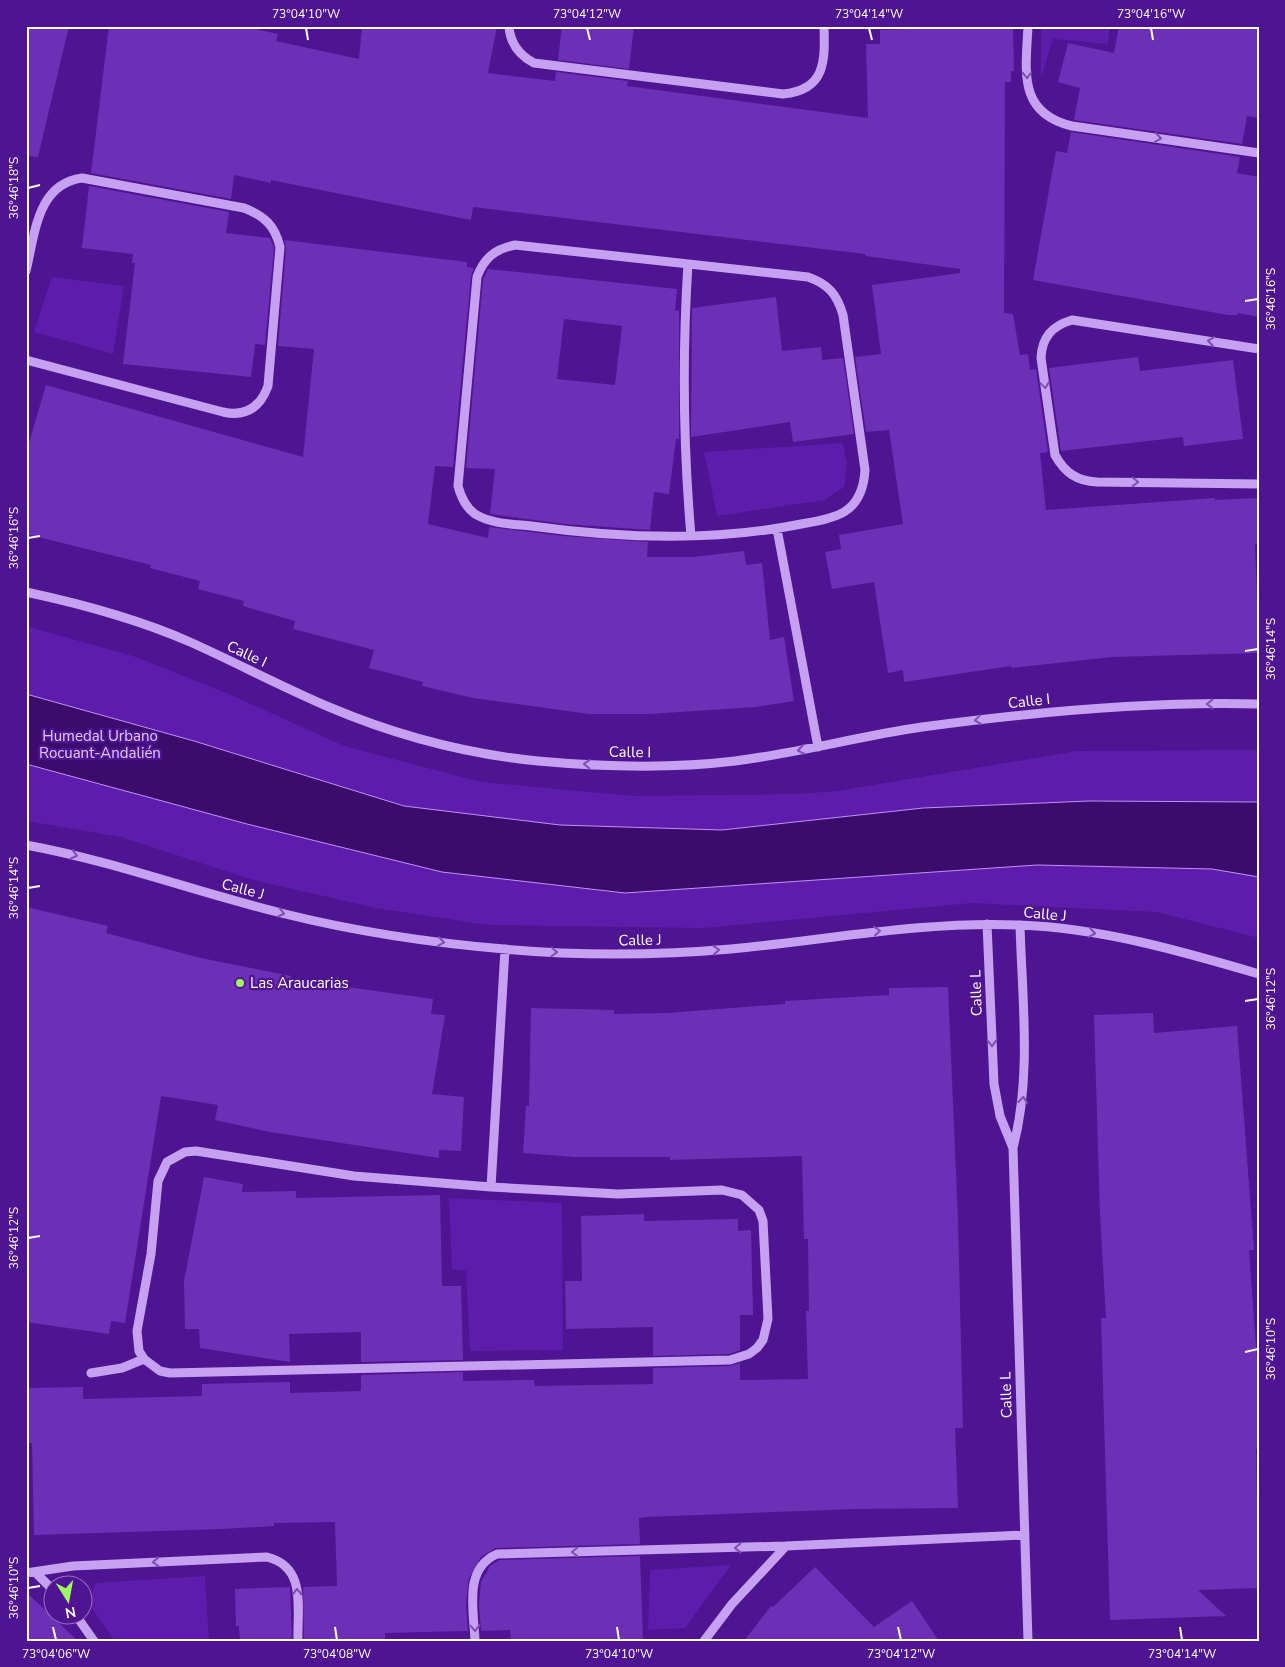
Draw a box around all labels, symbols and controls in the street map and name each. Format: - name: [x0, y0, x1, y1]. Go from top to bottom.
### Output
- text: 73°04'10"W: [272, 6, 340, 22]
- text: 73°04'12"W: [553, 6, 621, 22]
- text: 73°04'14"W: [835, 6, 903, 22]
- text: 73°04'16"W: [1117, 6, 1185, 22]
- one-way arrow: [1021, 71, 1032, 79]
- one-way arrow: [1154, 133, 1163, 143]
- text: 36°46'18"S: [6, 157, 22, 219]
- text: 36°46'16"S: [1263, 268, 1279, 330]
- one-way arrow: [1206, 337, 1215, 347]
- one-way arrow: [1039, 381, 1050, 389]
- one-way arrow: [1132, 477, 1140, 488]
- text: 36°46'16"S: [6, 507, 22, 569]
- text: 36°46'14"S: [1263, 618, 1279, 680]
- street label: Calle I: [224, 636, 270, 672]
- street label: Calle I: [1007, 689, 1051, 713]
- one-way arrow: [1206, 699, 1214, 709]
- one-way arrow: [974, 714, 982, 725]
- park label: Humedal Urbano Rocuant-Andalién: [39, 726, 161, 763]
- street label: Calle I: [609, 742, 651, 762]
- one-way arrow: [796, 744, 805, 754]
- one-way arrow: [583, 759, 591, 770]
- one-way arrow: [70, 849, 79, 860]
- text: 36°46'14"S: [6, 857, 22, 919]
- street label: Calle J: [219, 874, 267, 904]
- street label: Calle J: [1023, 902, 1067, 926]
- one-way arrow: [277, 907, 285, 918]
- one-way arrow: [874, 926, 882, 937]
- one-way arrow: [1087, 928, 1096, 938]
- street label: Calle J: [618, 930, 662, 950]
- one-way arrow: [436, 937, 445, 947]
- one-way arrow: [712, 944, 720, 955]
- one-way arrow: [550, 947, 558, 958]
- text: 36°46'12"S: [1263, 968, 1279, 1030]
- street label: Calle L: [965, 969, 987, 1017]
- place label: Las Araucarias: [250, 973, 349, 993]
- marker: Las Araucarias: [234, 977, 246, 989]
- one-way arrow: [987, 1040, 997, 1047]
- one-way arrow: [1017, 1096, 1028, 1104]
- text: 36°46'12"S: [6, 1207, 22, 1269]
- text: 36°46'10"S: [1263, 1318, 1279, 1380]
- street label: Calle L: [995, 1371, 1017, 1419]
- one-way arrow: [733, 1542, 741, 1553]
- one-way arrow: [571, 1546, 579, 1557]
- text: 36°46'10"S: [6, 1557, 22, 1619]
- one-way arrow: [151, 1557, 159, 1568]
- north arrow: [42, 1574, 92, 1624]
- one-way arrow: [291, 1588, 302, 1596]
- text: N: [63, 1602, 77, 1623]
- one-way arrow: [469, 1624, 480, 1632]
- text: 73°04'06"W: [22, 1646, 90, 1662]
- text: 73°04'08"W: [303, 1646, 371, 1662]
- text: 73°04'10"W: [585, 1646, 653, 1662]
- text: 73°04'12"W: [867, 1646, 935, 1662]
- text: 73°04'14"W: [1148, 1646, 1216, 1662]

